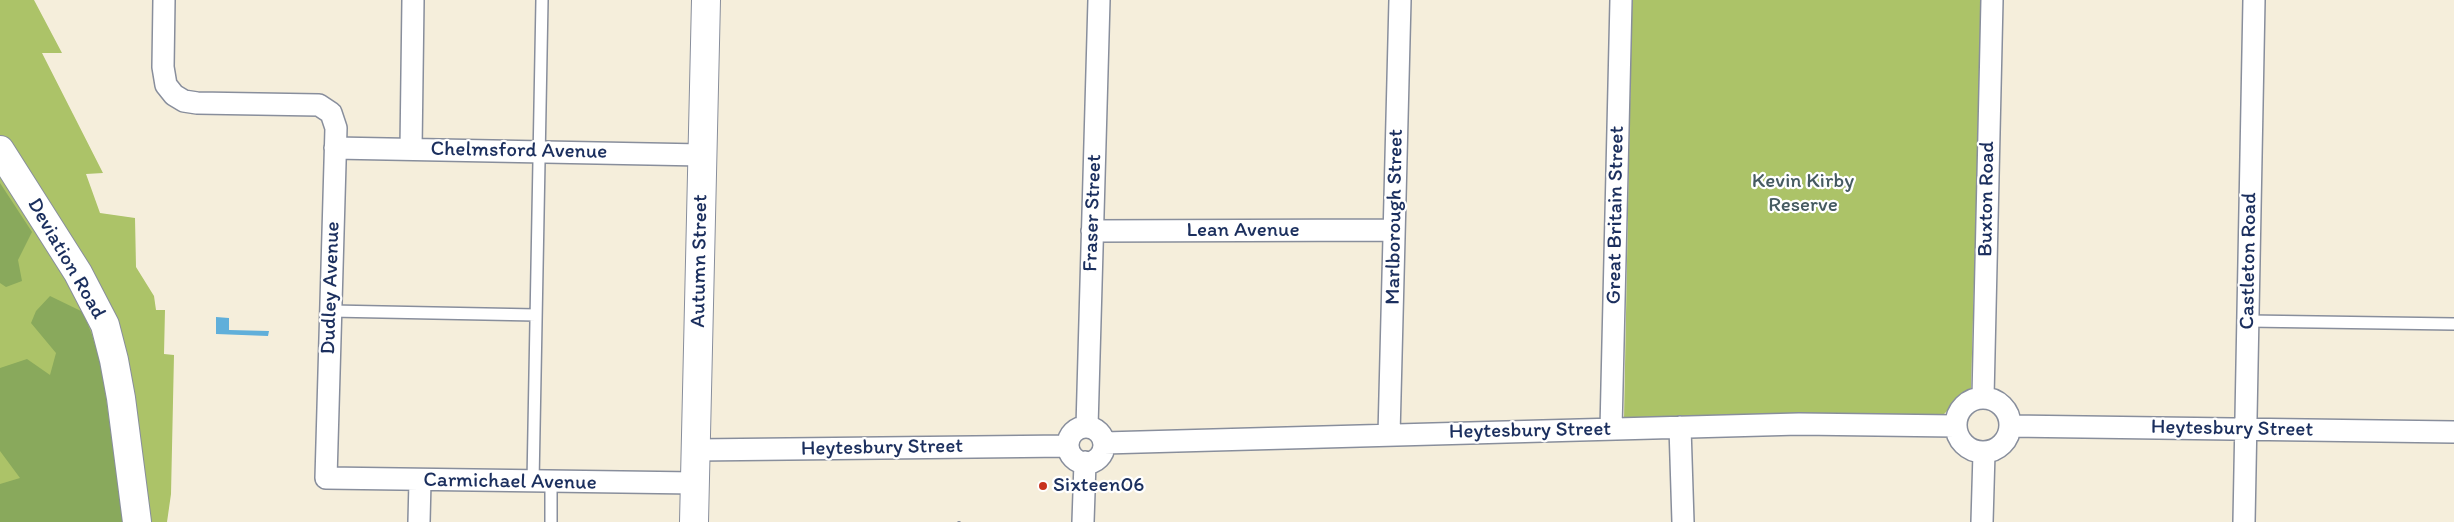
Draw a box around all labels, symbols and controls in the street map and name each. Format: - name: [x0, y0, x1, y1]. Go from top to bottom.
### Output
- street label: Great Britain Street: [1602, 125, 1630, 305]
- street label: Marlborough Street: [1381, 129, 1409, 305]
- street label: Chelmsford Avenue: [430, 137, 608, 165]
- street label: Buxton Road: [1973, 141, 2001, 257]
- street label: Fraser Street: [1078, 154, 1108, 272]
- park label: Kevin Kirby Reserve: [1752, 169, 1854, 219]
- street label: Castleton Road: [2235, 192, 2263, 330]
- street label: Deviation Road: [21, 194, 111, 324]
- street label: Autumn Street: [686, 194, 714, 328]
- street label: Lean Avenue: [1186, 218, 1300, 244]
- street label: Dudley Avenue: [316, 221, 346, 355]
- street label: Heytesbury Street: [2151, 415, 2313, 443]
- street label: Heytesbury Street: [1449, 417, 1611, 445]
- street label: Heytesbury Street: [801, 434, 963, 462]
- street label: Carmichael Avenue: [423, 468, 597, 496]
- place label: Sixteen06: [1053, 473, 1144, 499]
- marker: Sixteen06: [1037, 480, 1049, 492]

